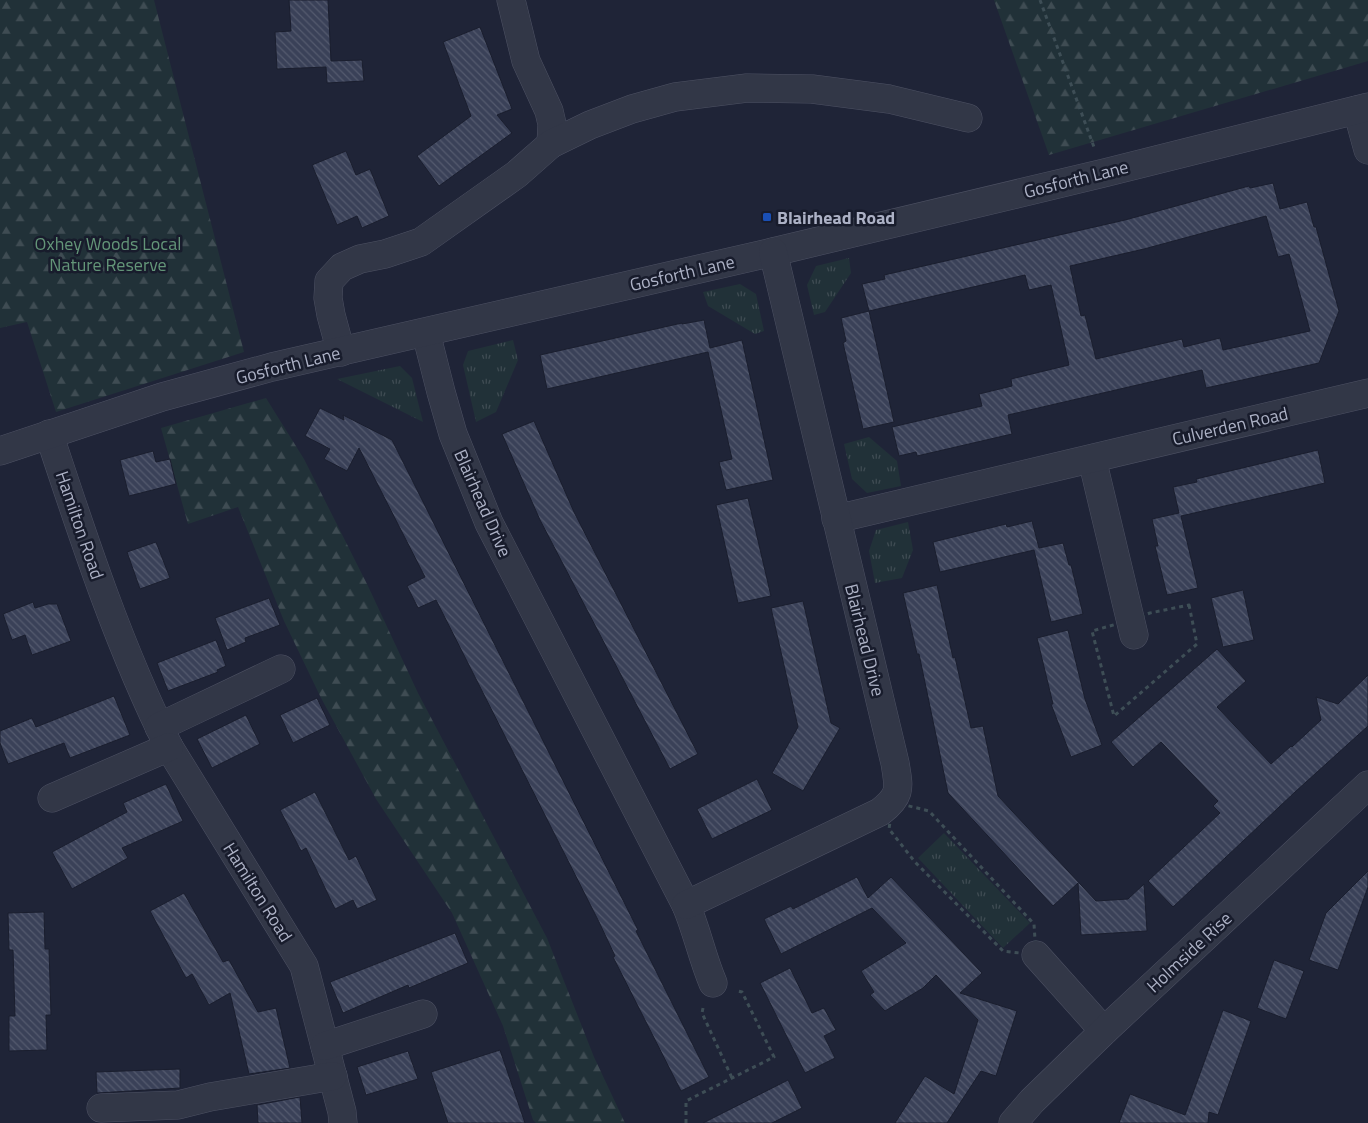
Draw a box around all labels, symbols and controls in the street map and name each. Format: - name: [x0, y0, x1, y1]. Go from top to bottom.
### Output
- street label: Gosforth Lane: [1021, 153, 1131, 205]
- place label: Blairhead Road: [777, 204, 895, 231]
- marker: Blairhead Road: [761, 211, 773, 223]
- park label: Oxhey Woods Local Nature Reserve: [35, 230, 181, 278]
- street label: Gosforth Lane: [627, 248, 737, 298]
- street label: Gosforth Lane: [233, 339, 343, 391]
- street label: Culverden Road: [1169, 400, 1291, 452]
- street label: Blairhead Drive: [447, 445, 519, 561]
- street label: Hamilton Road: [49, 467, 111, 583]
- street label: Blairhead Drive: [838, 581, 892, 699]
- street label: Hamilton Road: [217, 837, 299, 947]
- street label: Holmside Rise: [1140, 905, 1238, 999]

